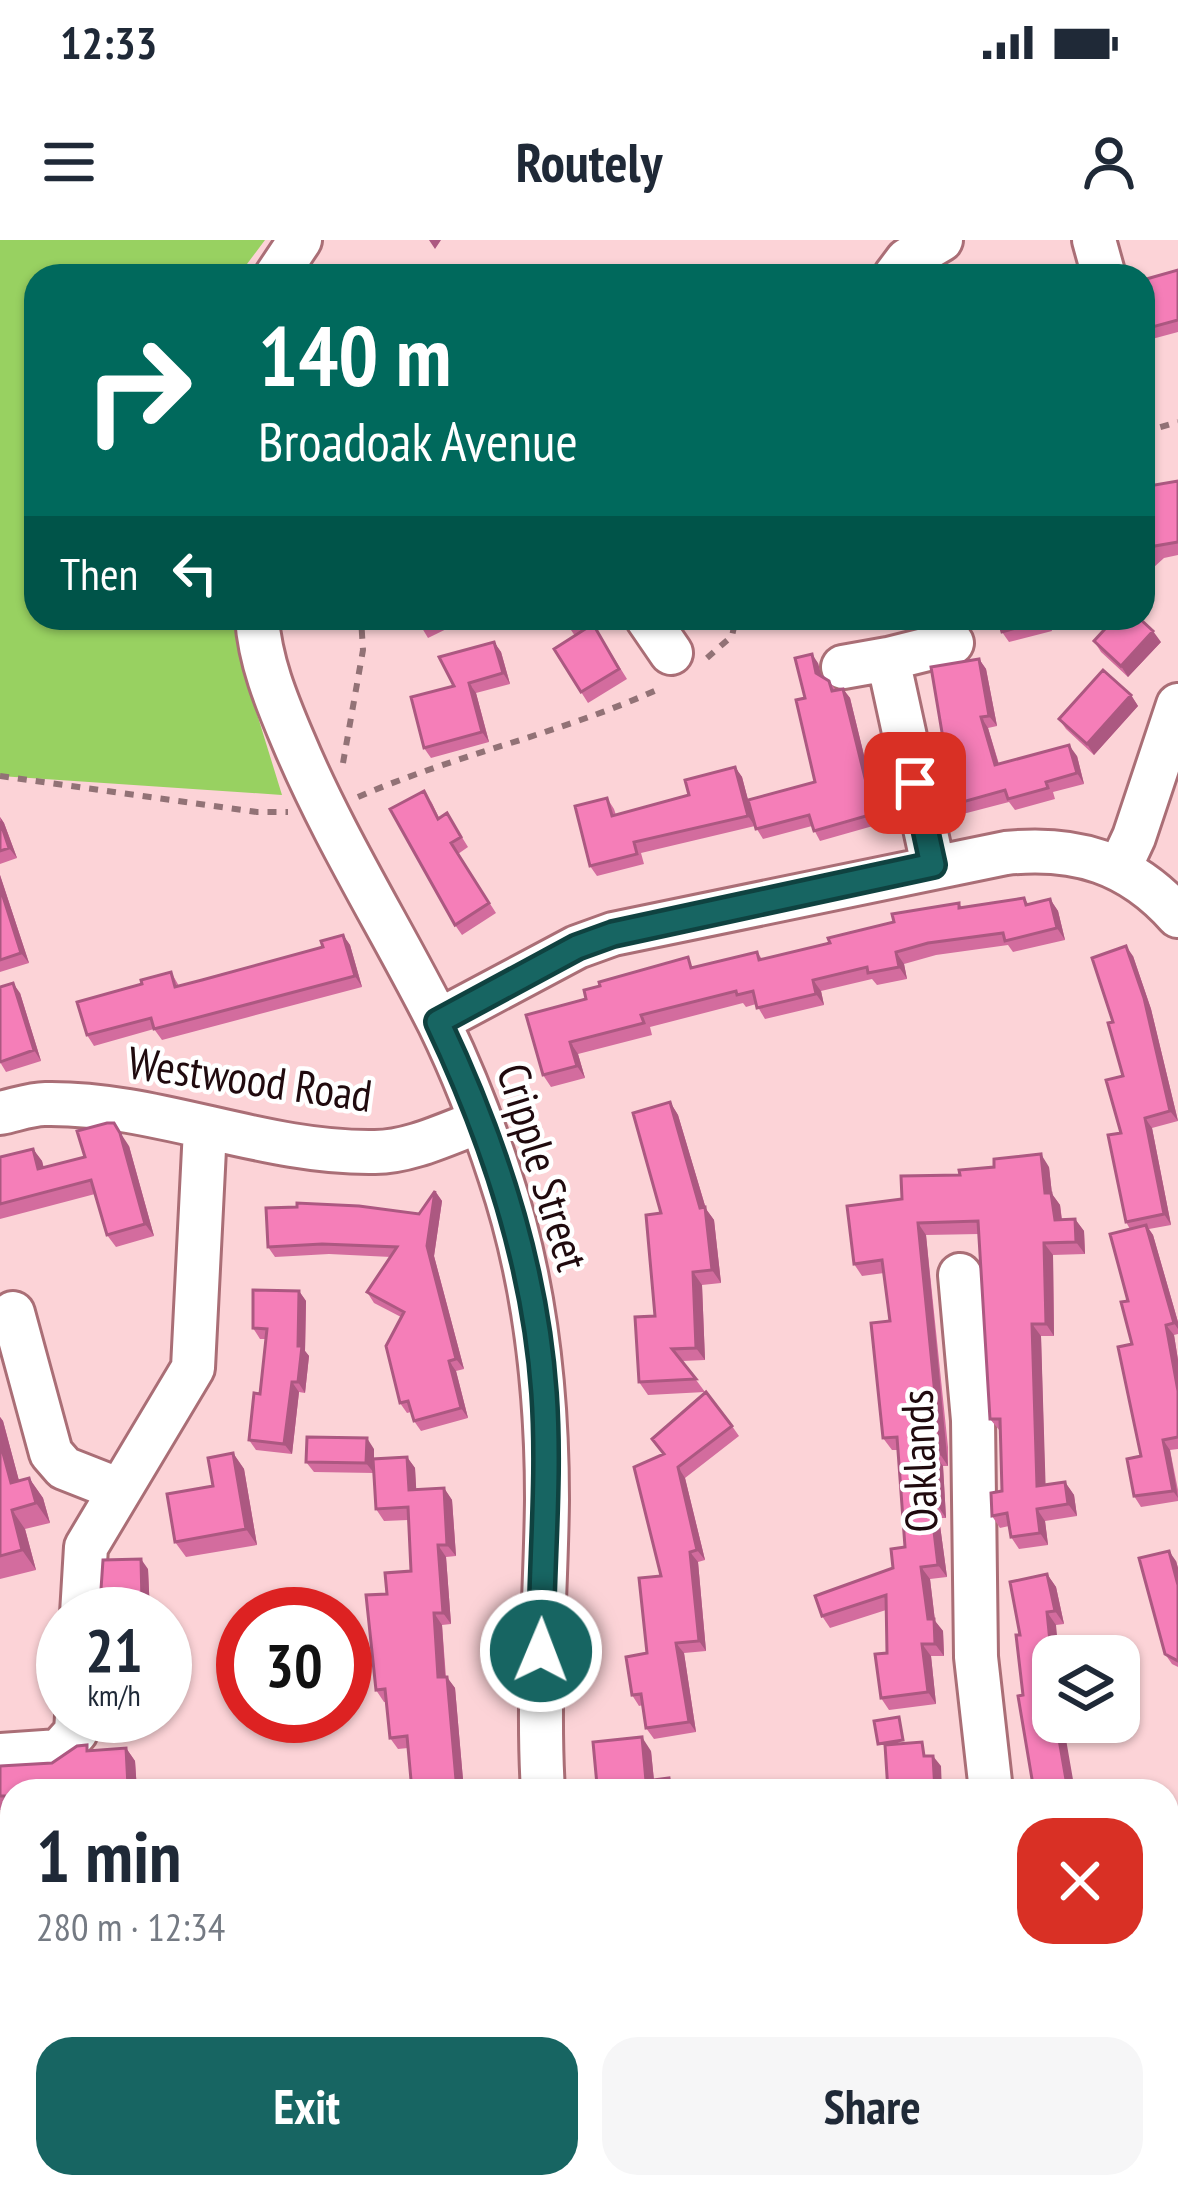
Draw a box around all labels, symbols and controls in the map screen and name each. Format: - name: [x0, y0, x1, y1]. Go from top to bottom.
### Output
- text: 12:33: [60, 13, 157, 71]
- text: Routely: [516, 127, 662, 197]
- icon: menu: [36, 129, 102, 195]
- icon: person: [1076, 129, 1142, 195]
- text: 140 m: [258, 300, 451, 409]
- icon: right: [60, 312, 216, 468]
- text: Broadoak Avenue: [258, 406, 578, 476]
- icon: left: [162, 540, 228, 606]
- text: Then: [60, 544, 138, 602]
- pin: [864, 732, 966, 834]
- icon: arrive: [882, 750, 948, 816]
- street label: Westwood Road: [124, 1032, 376, 1124]
- street label: Cripple Street: [485, 1056, 603, 1278]
- street label: Oaklands: [887, 1389, 949, 1534]
- speed limit sign: 30: [216, 1587, 372, 1743]
- position arrow: [478, 1588, 604, 1714]
- text: 21: [85, 1611, 143, 1689]
- map controls: [1032, 1635, 1140, 1743]
- button: layers: [1032, 1635, 1140, 1743]
- text: km/h: [87, 1675, 141, 1714]
- text: 1 min: [36, 1809, 181, 1902]
- button: close: [1017, 1818, 1143, 1944]
- text: 280 m · 12:34: [36, 1901, 225, 1952]
- button: Exit: [36, 2037, 578, 2175]
- button: Share: [602, 2037, 1143, 2175]

